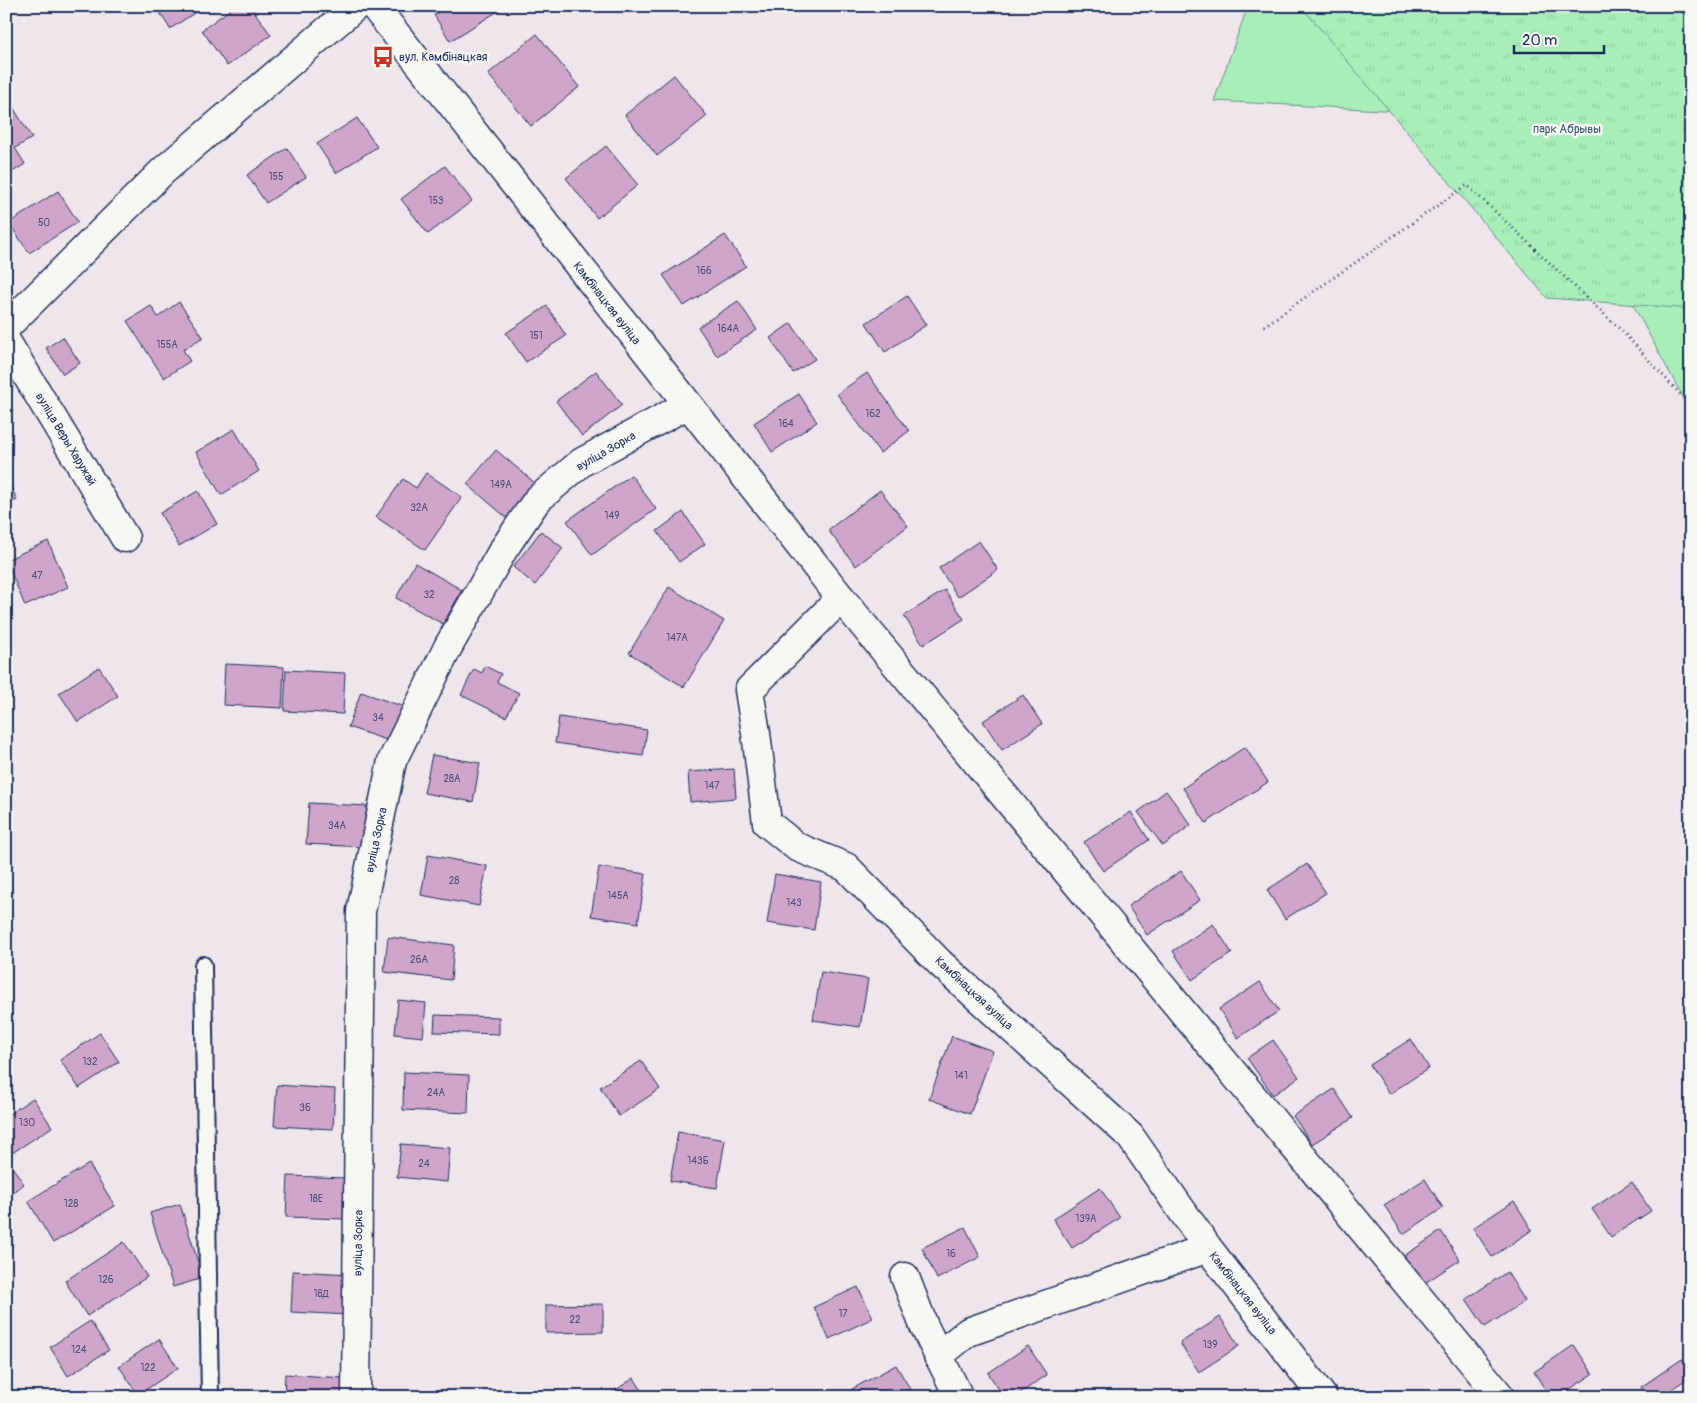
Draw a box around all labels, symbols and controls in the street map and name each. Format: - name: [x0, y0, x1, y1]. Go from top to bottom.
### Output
- scale bar: [1514, 22, 1604, 54]
- text: 20 m: [1522, 31, 1557, 50]
- bus stop icon: вул. Камбінацкая: [370, 44, 396, 70]
- place label: вул. Камбінацкая: [399, 50, 488, 65]
- park label: парк Абрывы: [1533, 122, 1601, 137]
- house number: 155: [269, 171, 283, 183]
- house number: 153: [429, 195, 444, 207]
- house number: 50: [38, 217, 50, 229]
- street label: Камбінацкая вуліца: [570, 259, 644, 348]
- house number: 166: [696, 265, 712, 277]
- house number: 164А: [717, 323, 740, 335]
- house number: 151: [529, 330, 543, 342]
- house number: 155А: [156, 339, 178, 351]
- street label: вуліца Веры Харужай: [32, 390, 99, 489]
- house number: 162: [865, 408, 881, 420]
- house number: 164: [778, 418, 794, 430]
- street label: вуліца Зорка: [574, 428, 639, 474]
- house number: 149А: [490, 479, 512, 491]
- house number: 32А: [410, 502, 428, 514]
- house number: 149: [605, 510, 619, 522]
- house number: 47: [31, 570, 43, 582]
- house number: 32: [423, 589, 435, 601]
- house number: 147А: [666, 632, 688, 644]
- house number: 34: [372, 712, 384, 724]
- house number: 28А: [443, 773, 461, 785]
- house number: 147: [705, 780, 720, 792]
- street label: вуліца Зорка: [362, 806, 391, 874]
- house number: 34А: [328, 820, 346, 832]
- house number: 28: [449, 875, 459, 887]
- house number: 145А: [607, 890, 629, 902]
- house number: 143: [786, 897, 802, 909]
- street label: Камбінацкая вуліца: [932, 953, 1016, 1034]
- house number: 26А: [410, 954, 428, 966]
- house number: 132: [82, 1056, 98, 1068]
- house number: 141: [954, 1070, 968, 1082]
- house number: 24А: [427, 1087, 445, 1099]
- house number: 36: [299, 1102, 311, 1114]
- house number: 130: [19, 1117, 35, 1129]
- house number: 143Б: [687, 1155, 709, 1167]
- house number: 24: [418, 1158, 430, 1170]
- house number: 18Е: [309, 1193, 323, 1205]
- house number: 128: [64, 1198, 78, 1210]
- street label: вуліца Зорка: [350, 1209, 367, 1276]
- house number: 139А: [1075, 1213, 1097, 1225]
- house number: 16: [946, 1248, 956, 1260]
- street label: Камбінацкая вуліца: [1206, 1249, 1280, 1338]
- house number: 126: [98, 1274, 114, 1286]
- house number: 18Д: [314, 1288, 329, 1300]
- house number: 17: [838, 1308, 848, 1320]
- house number: 22: [569, 1314, 581, 1326]
- house number: 139: [1203, 1339, 1217, 1351]
- house number: 124: [71, 1344, 87, 1356]
- house number: 122: [140, 1362, 156, 1374]

